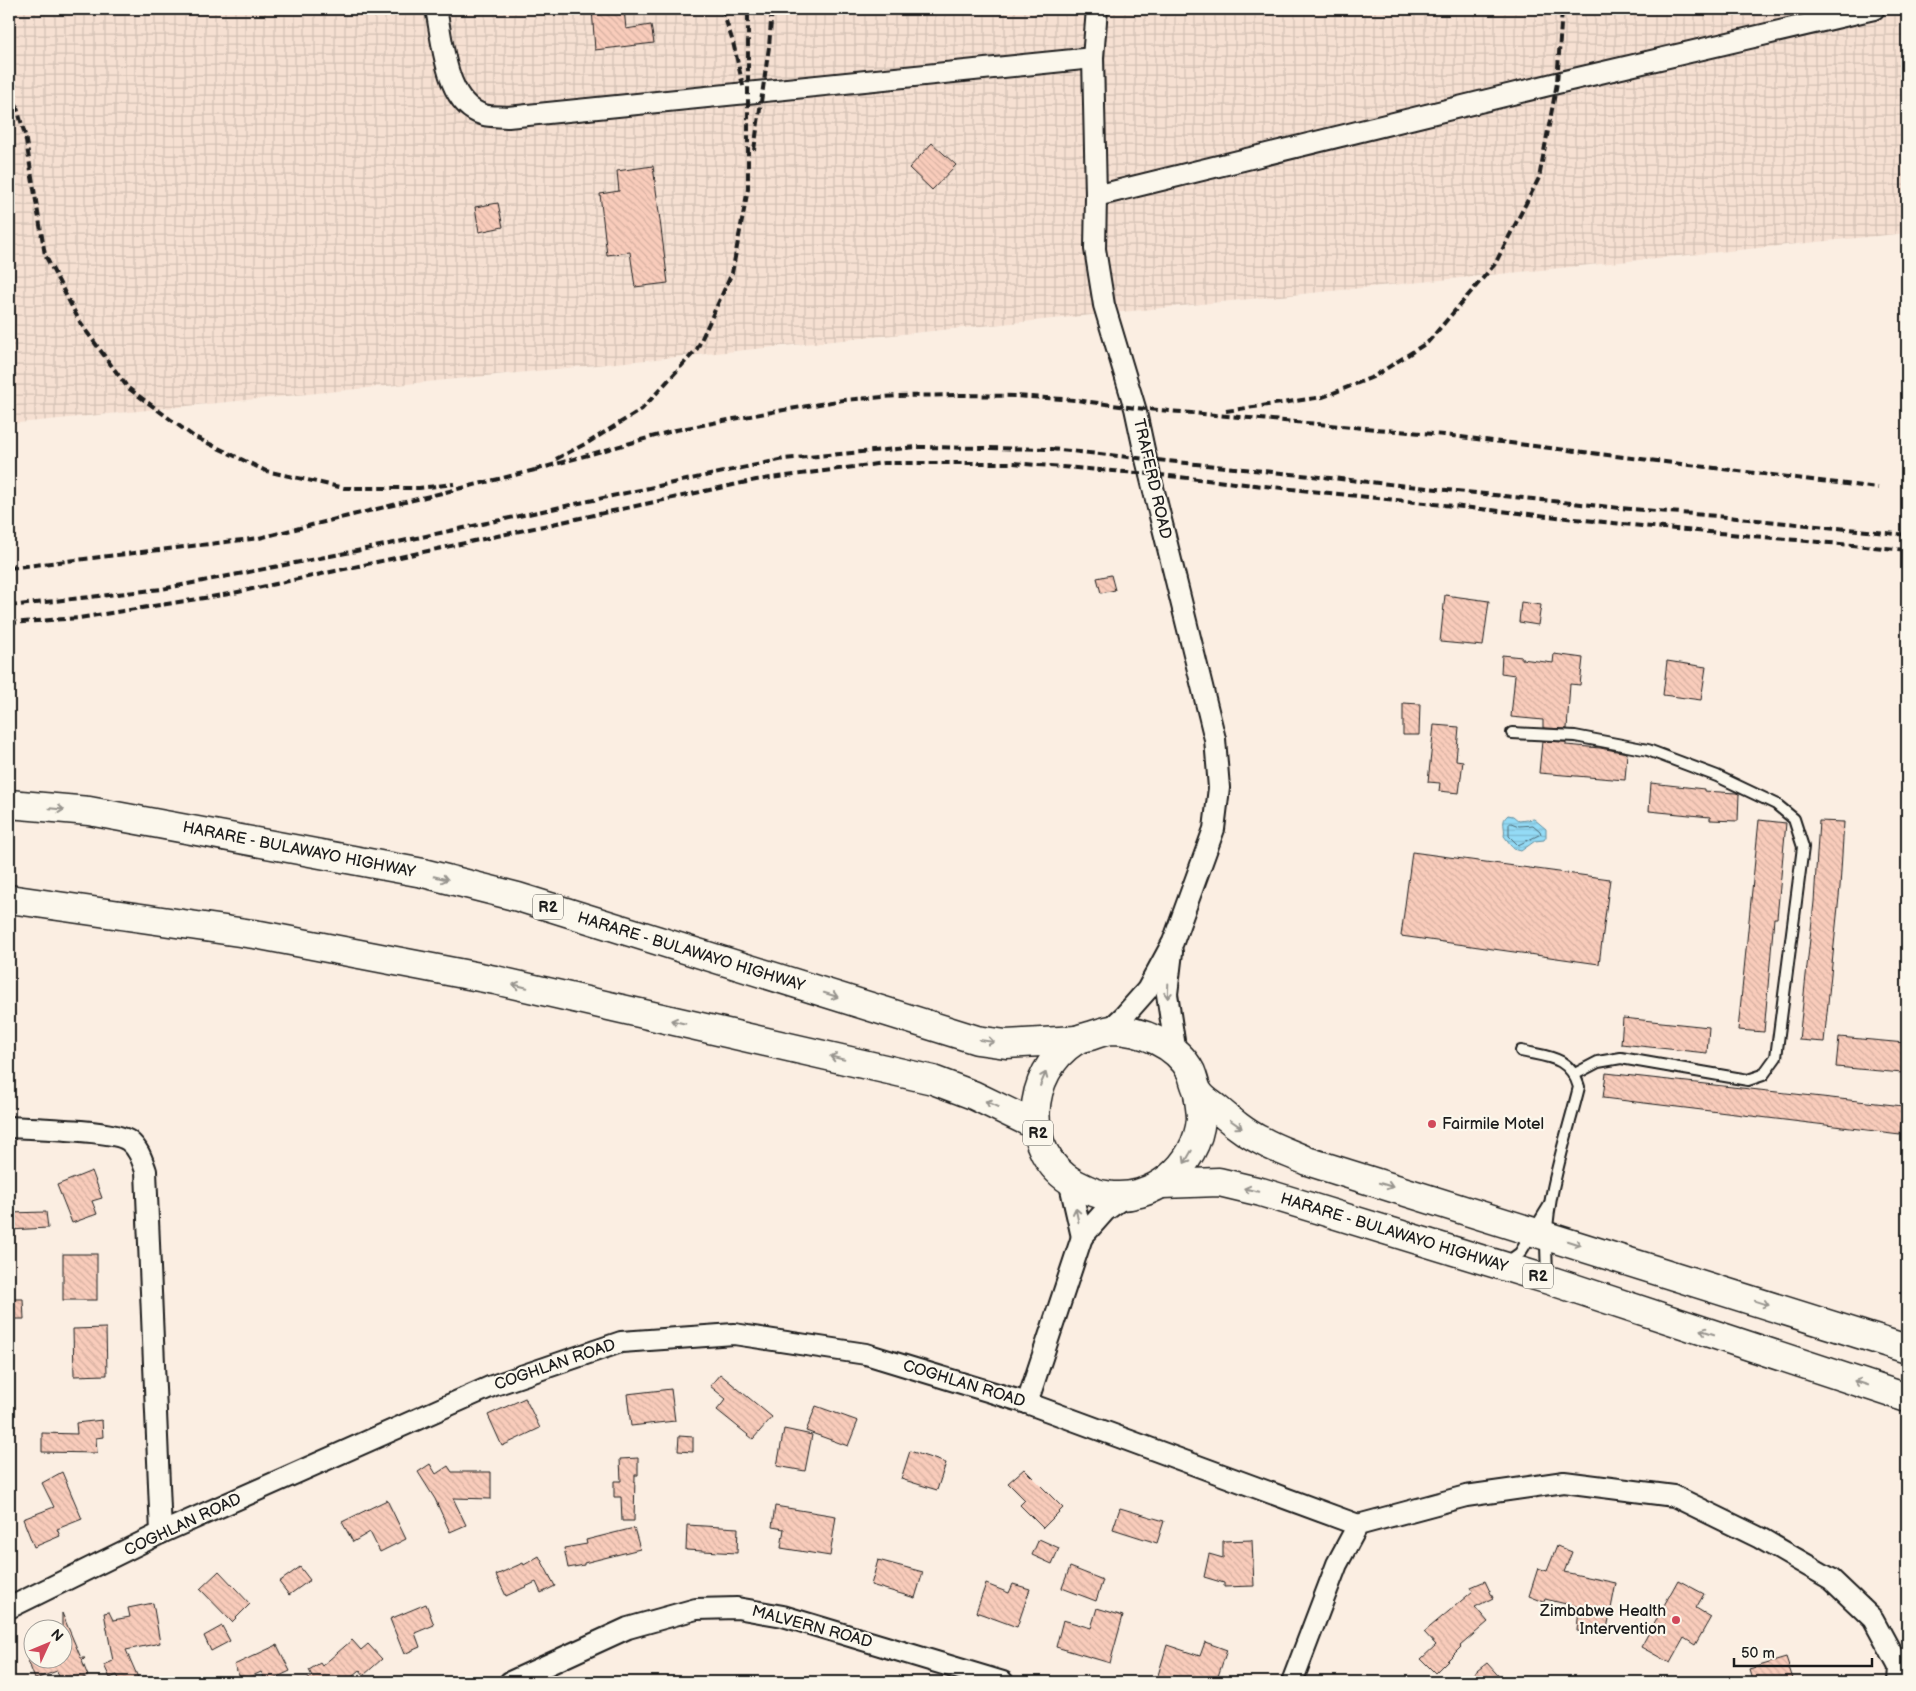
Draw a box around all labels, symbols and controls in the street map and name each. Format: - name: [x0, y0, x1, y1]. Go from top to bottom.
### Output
- street label: TRAFERD ROAD: [1129, 417, 1175, 541]
- one-way arrow: [49, 804, 65, 813]
- street label: HARARE - BULAWAYO HIGHWAY: [181, 818, 418, 882]
- one-way arrow: [432, 874, 448, 883]
- road number: R2: [533, 894, 563, 920]
- street label: HARARE - BULAWAYO HIGHWAY: [575, 908, 808, 996]
- one-way arrow: [512, 981, 528, 990]
- one-way arrow: [1163, 982, 1172, 998]
- one-way arrow: [823, 991, 839, 1001]
- one-way arrow: [671, 1016, 687, 1026]
- one-way arrow: [978, 1037, 994, 1047]
- one-way arrow: [829, 1053, 845, 1062]
- one-way arrow: [1039, 1072, 1048, 1087]
- one-way arrow: [985, 1098, 1000, 1108]
- place label: Fairmile Motel: [1442, 1115, 1544, 1134]
- marker: Fairmile Motel: [1426, 1118, 1438, 1130]
- one-way arrow: [1229, 1119, 1243, 1129]
- road number: R2: [1023, 1120, 1053, 1146]
- one-way arrow: [1182, 1149, 1192, 1163]
- one-way arrow: [1377, 1181, 1393, 1191]
- one-way arrow: [1243, 1185, 1259, 1194]
- street label: HARARE - BULAWAYO HIGHWAY: [1278, 1189, 1511, 1277]
- one-way arrow: [1072, 1207, 1081, 1223]
- one-way arrow: [1566, 1239, 1582, 1249]
- road number: R2: [1523, 1264, 1553, 1288]
- one-way arrow: [1754, 1299, 1770, 1309]
- one-way arrow: [1699, 1327, 1715, 1336]
- street label: COGHLAN ROAD: [492, 1335, 618, 1395]
- street label: COGHLAN ROAD: [901, 1356, 1027, 1412]
- one-way arrow: [1854, 1378, 1869, 1387]
- street label: COGHLAN ROAD: [121, 1490, 245, 1560]
- street label: MALVERN ROAD: [750, 1602, 874, 1652]
- place label: Zimbabwe Health Intervention: [1539, 1602, 1666, 1639]
- marker: Zimbabwe Health Intervention: [1670, 1614, 1682, 1626]
- north arrow: [22, 1618, 72, 1668]
- text: N: [47, 1626, 67, 1645]
- scale bar: [1734, 1636, 1871, 1668]
- text: 50 m: [1741, 1644, 1775, 1663]

